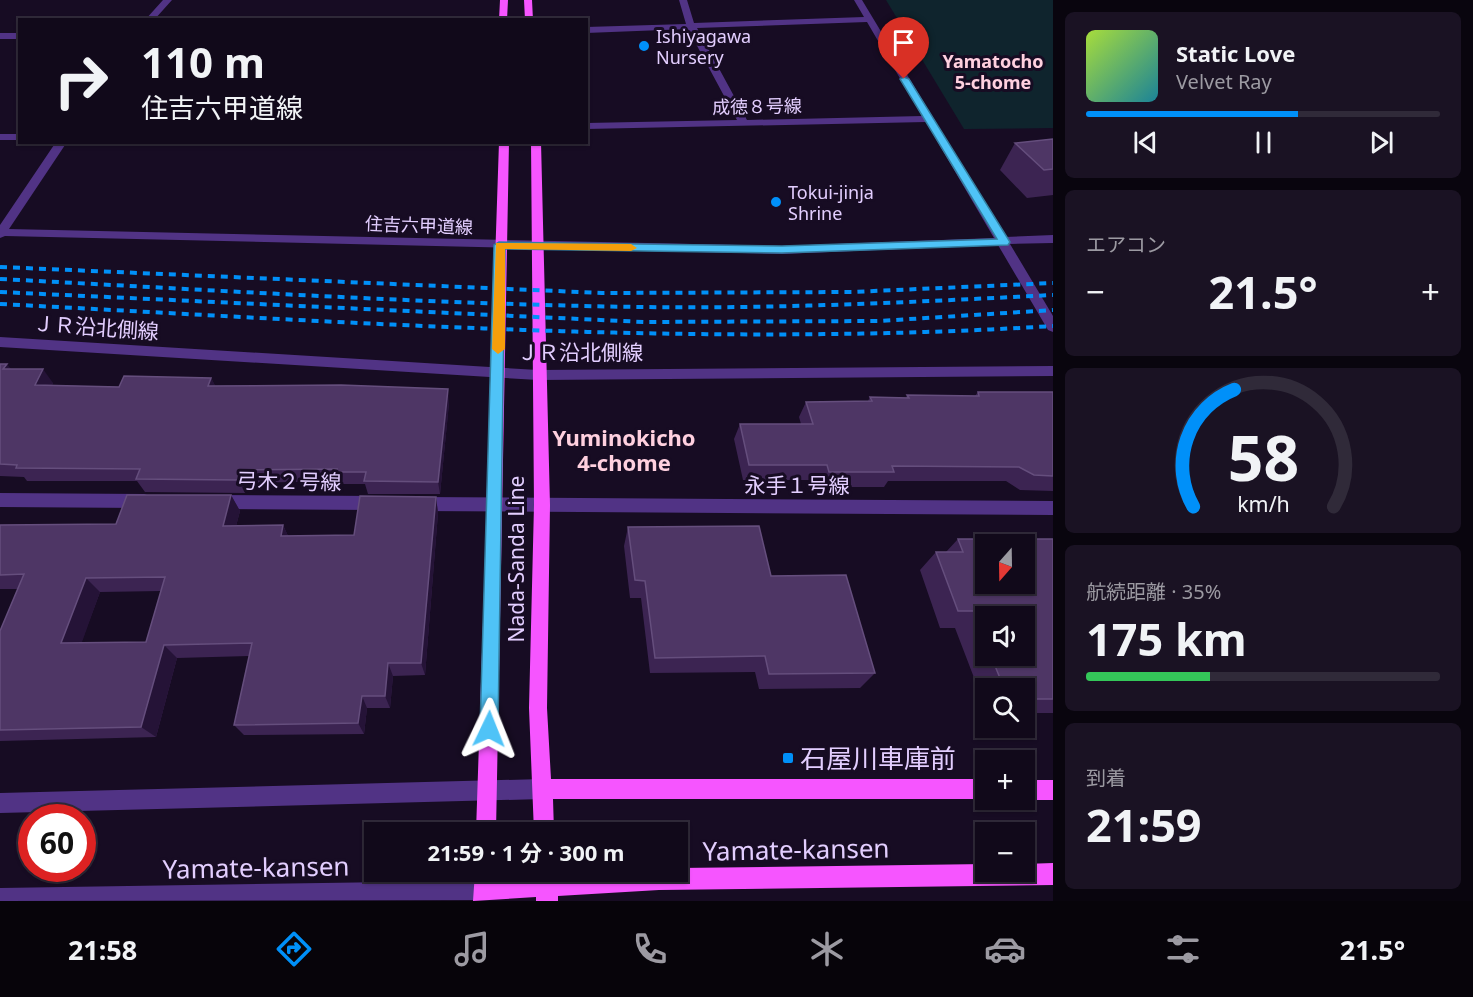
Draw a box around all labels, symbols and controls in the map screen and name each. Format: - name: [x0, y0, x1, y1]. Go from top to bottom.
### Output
- pin: [878, 17, 929, 79]
- place label: Ishiyagawa Nursery: [656, 24, 751, 69]
- icon: arrive: [887, 26, 920, 59]
- text: 110 m: [141, 33, 265, 90]
- text: Static Love: [1176, 38, 1295, 68]
- marker: Ishiyagawa Nursery: [637, 39, 651, 53]
- icon: right: [42, 42, 120, 120]
- district label: Yamatocho 5-chome: [943, 49, 1043, 94]
- text: Velvet Ray: [1176, 68, 1272, 95]
- text: 住吉六甲道線: [141, 89, 303, 126]
- street label: 成徳８号線: [712, 93, 802, 119]
- icon: previous: [1129, 126, 1162, 159]
- icon: pause: [1247, 126, 1280, 159]
- icon: next: [1365, 126, 1398, 159]
- place label: Tokui-jinja Shrine: [788, 180, 874, 225]
- marker: Tokui-jinja Shrine: [769, 195, 783, 209]
- street label: 住吉六甲道線: [365, 211, 473, 239]
- text: エアコン: [1086, 231, 1166, 258]
- text: 21.5°: [1209, 261, 1317, 322]
- text: −: [1086, 269, 1105, 314]
- text: +: [1421, 269, 1440, 314]
- street label: ＪＲ沿北側線: [32, 309, 160, 345]
- street label: ＪＲ沿北側線: [517, 338, 643, 366]
- text: 58: [1227, 415, 1299, 500]
- district label: Yuminokicho 4-chome: [552, 422, 696, 477]
- street label: 弓木２号線: [236, 466, 342, 496]
- street label: 永手１号線: [745, 471, 850, 499]
- street label: Nada-Sanda Line: [502, 476, 530, 642]
- text: km/h: [1237, 490, 1289, 519]
- north arrow: [975, 534, 1035, 594]
- map controls: [975, 534, 1035, 882]
- text: 航続距離 · 35%: [1086, 578, 1221, 605]
- button: sound: [975, 606, 1035, 666]
- text: 175 km: [1086, 608, 1247, 669]
- button: search: [975, 678, 1035, 738]
- position arrow: [457, 697, 521, 761]
- place label: 石屋川車庫前: [800, 740, 956, 776]
- button: +: [975, 750, 1035, 810]
- marker: 石屋川車庫前: [781, 751, 795, 765]
- text: 到着: [1086, 764, 1126, 791]
- text: 21:59: [1086, 794, 1202, 855]
- speed limit sign: 60: [18, 804, 96, 882]
- button: −: [975, 822, 1035, 882]
- street label: Yamate-kansen: [702, 829, 890, 869]
- text: 21:59 · 1 分 · 300 m: [428, 837, 625, 867]
- street label: Yamate-kansen: [162, 847, 350, 887]
- icon: directions: [273, 928, 315, 970]
- icon: music: [451, 928, 493, 970]
- icon: phone: [629, 928, 671, 970]
- icon: climate: [806, 928, 848, 970]
- icon: car: [984, 928, 1026, 970]
- icon: filters: [1162, 928, 1204, 970]
- text: 21:58: [68, 931, 137, 968]
- text: 21.5°: [1340, 931, 1405, 968]

